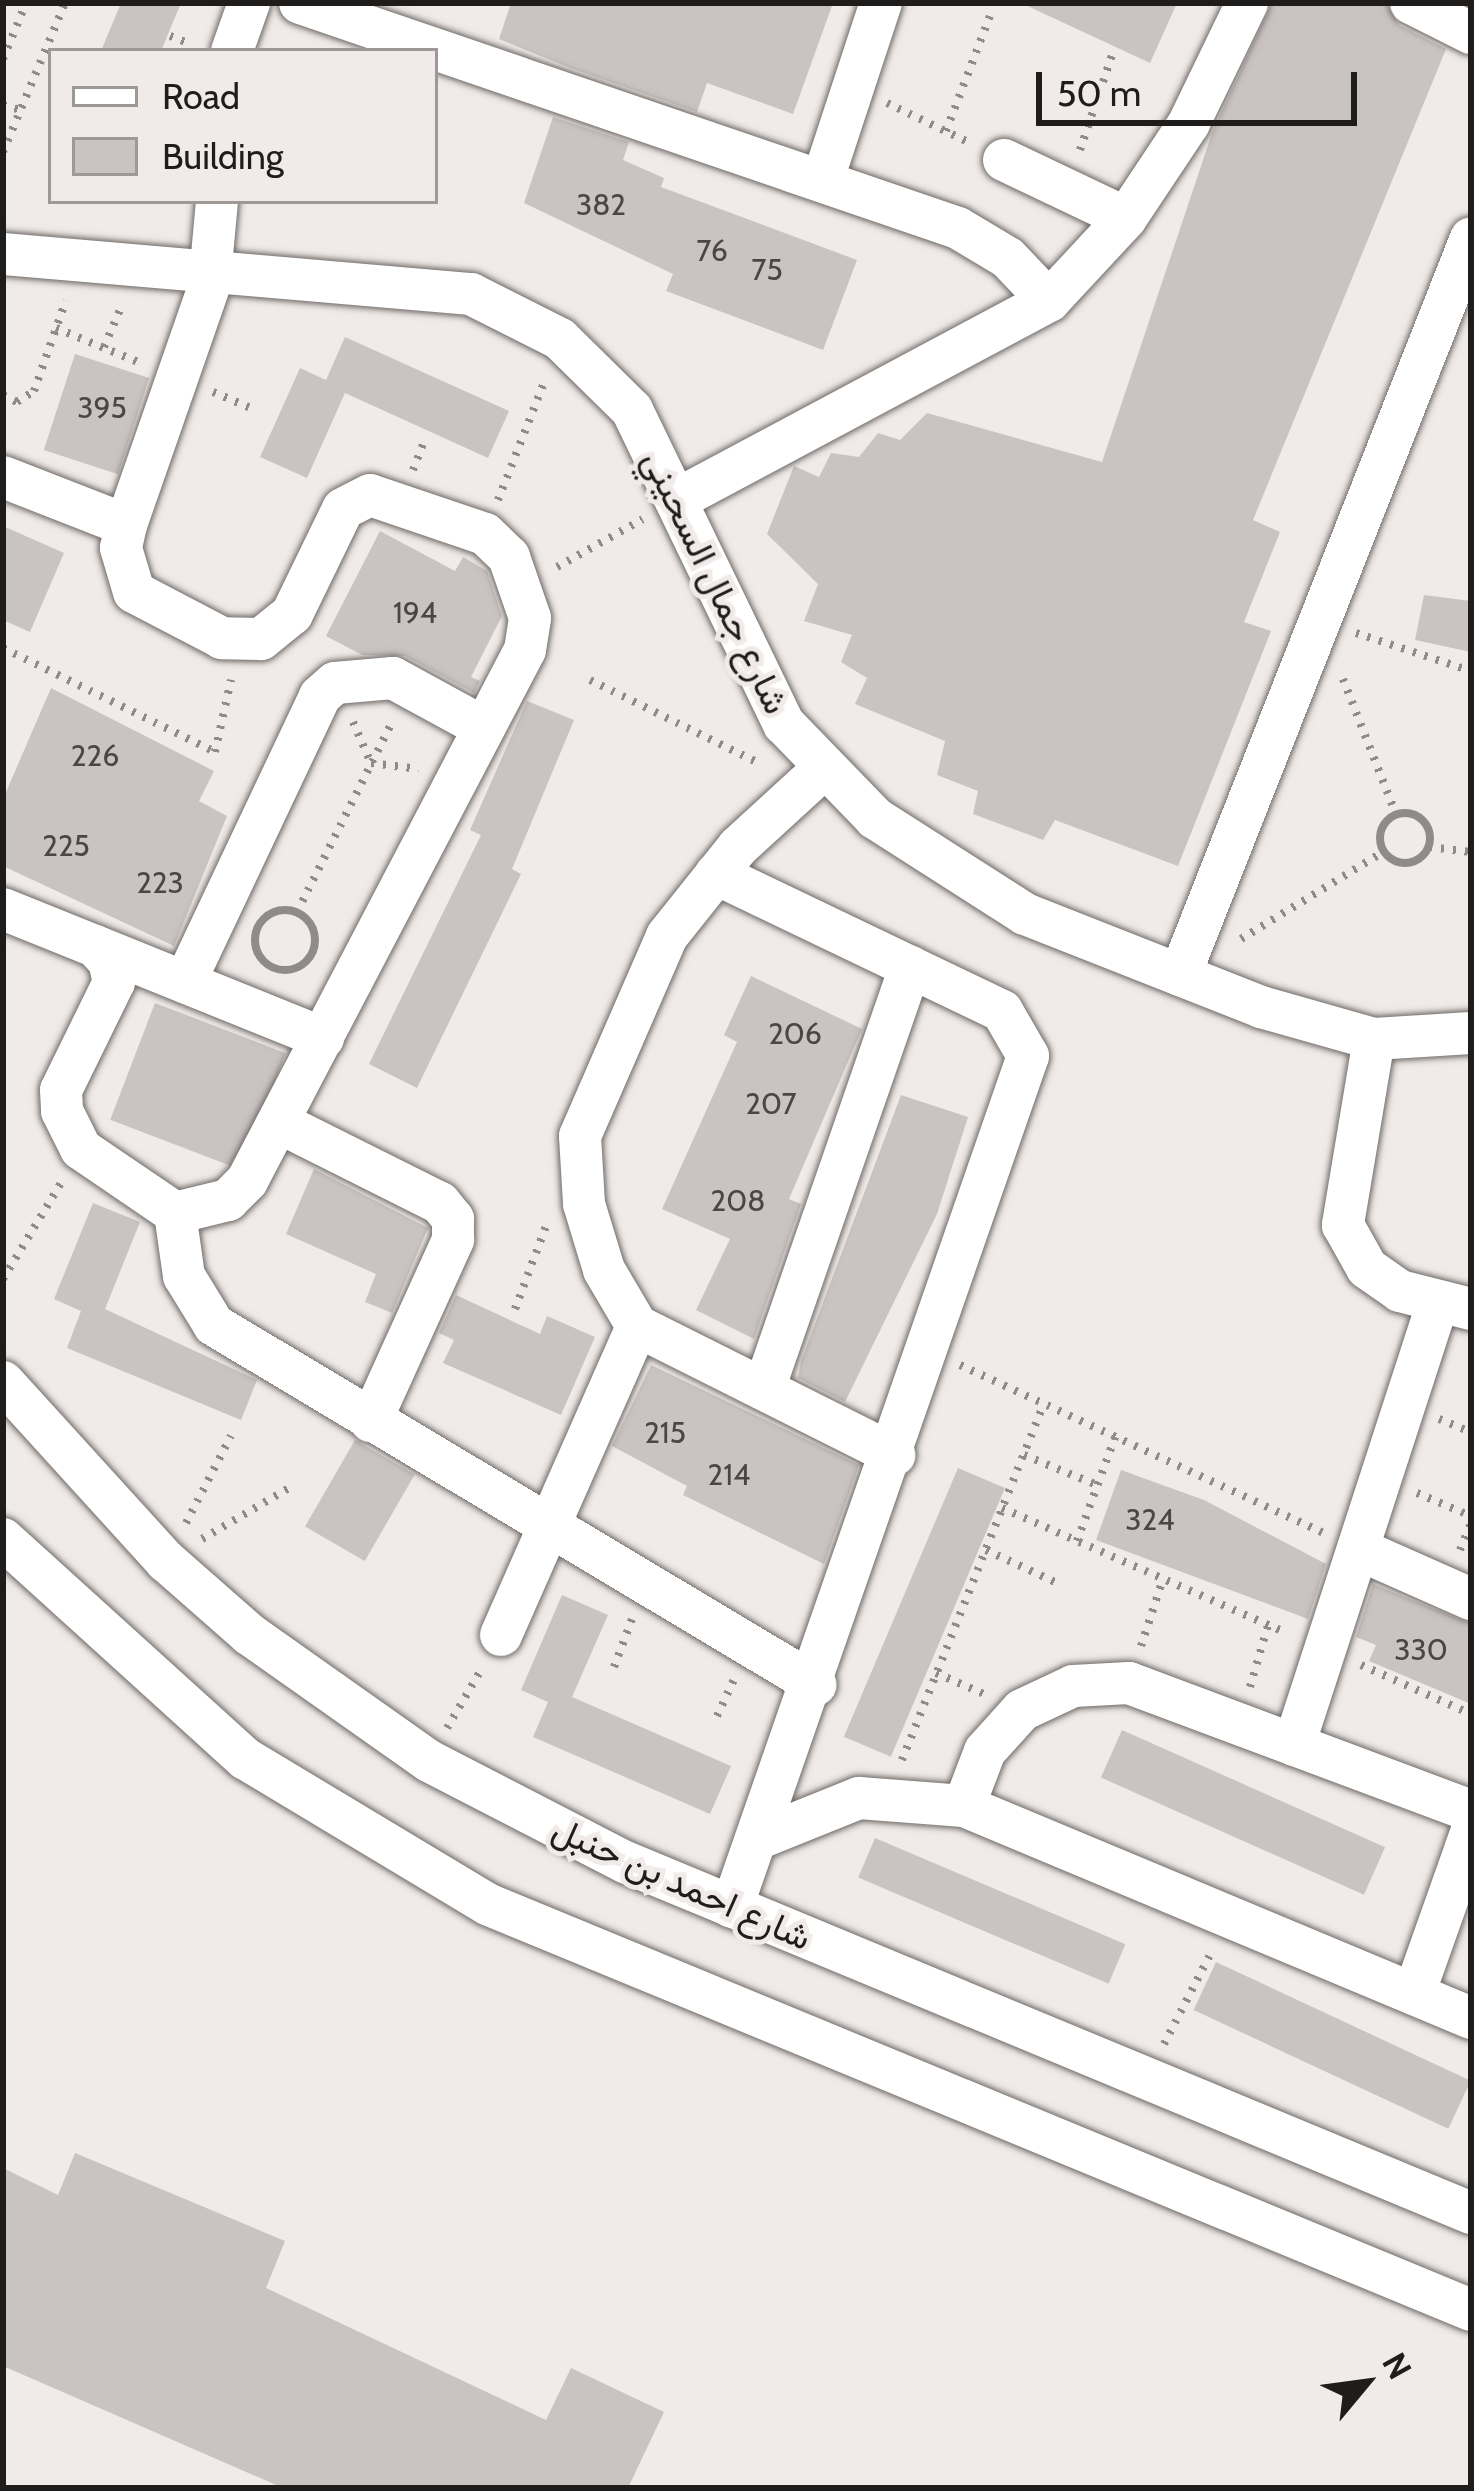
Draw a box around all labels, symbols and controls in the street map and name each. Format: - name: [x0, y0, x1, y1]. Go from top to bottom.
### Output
- legend: [48, 48, 438, 204]
- scale bar: [1042, 48, 1363, 122]
- text: 50 m: [1057, 71, 1141, 115]
- text: Road: [162, 74, 240, 118]
- text: Building: [162, 134, 284, 178]
- house number: 382: [576, 187, 626, 223]
- house number: 76: [696, 233, 728, 269]
- house number: 75: [751, 252, 783, 288]
- house number: 395: [77, 390, 127, 426]
- street label: شارع جمال السحيني: [633, 443, 799, 721]
- house number: 194: [393, 595, 437, 631]
- house number: 226: [71, 738, 119, 774]
- house number: 225: [42, 828, 90, 864]
- house number: 223: [136, 865, 184, 901]
- house number: 206: [768, 1016, 822, 1052]
- house number: 207: [745, 1086, 797, 1122]
- house number: 208: [711, 1183, 765, 1219]
- house number: 215: [644, 1415, 686, 1451]
- house number: 214: [708, 1457, 750, 1493]
- house number: 324: [1125, 1502, 1175, 1538]
- house number: 330: [1394, 1632, 1448, 1668]
- street label: شارع احمد بن حنبل: [546, 1807, 818, 1959]
- north arrow: [1306, 2323, 1426, 2443]
- text: N: [1374, 2346, 1421, 2385]

